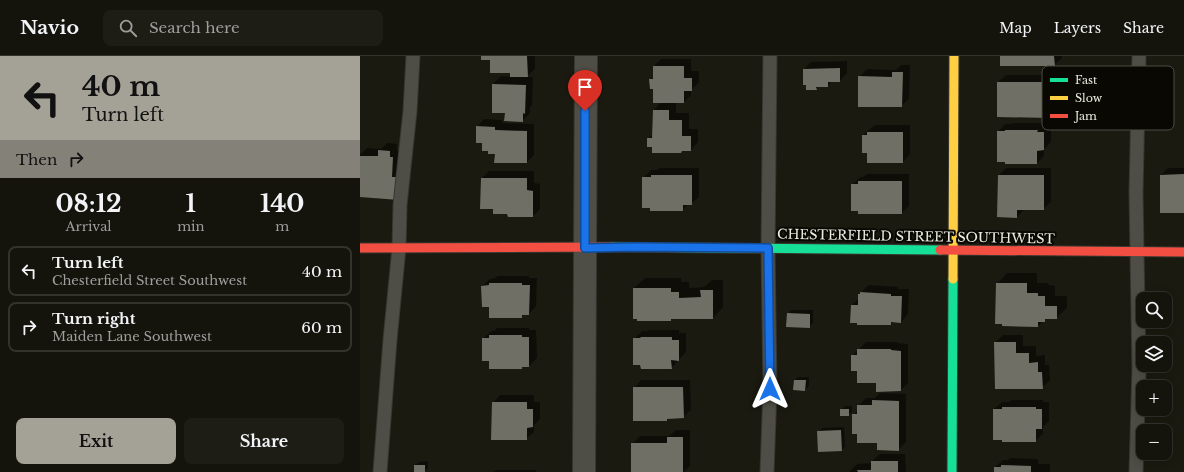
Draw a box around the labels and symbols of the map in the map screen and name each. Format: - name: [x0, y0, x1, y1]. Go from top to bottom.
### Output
- legend: [1042, 66, 1174, 130]
- pin: [568, 70, 602, 111]
- text: Fast: [1075, 73, 1098, 87]
- text: Slow: [1075, 91, 1103, 105]
- text: Jam: [1073, 109, 1097, 123]
- street label: CHESTERFIELD STREET SOUTHWEST: [777, 226, 1056, 247]
- position arrow: [749, 368, 791, 410]

